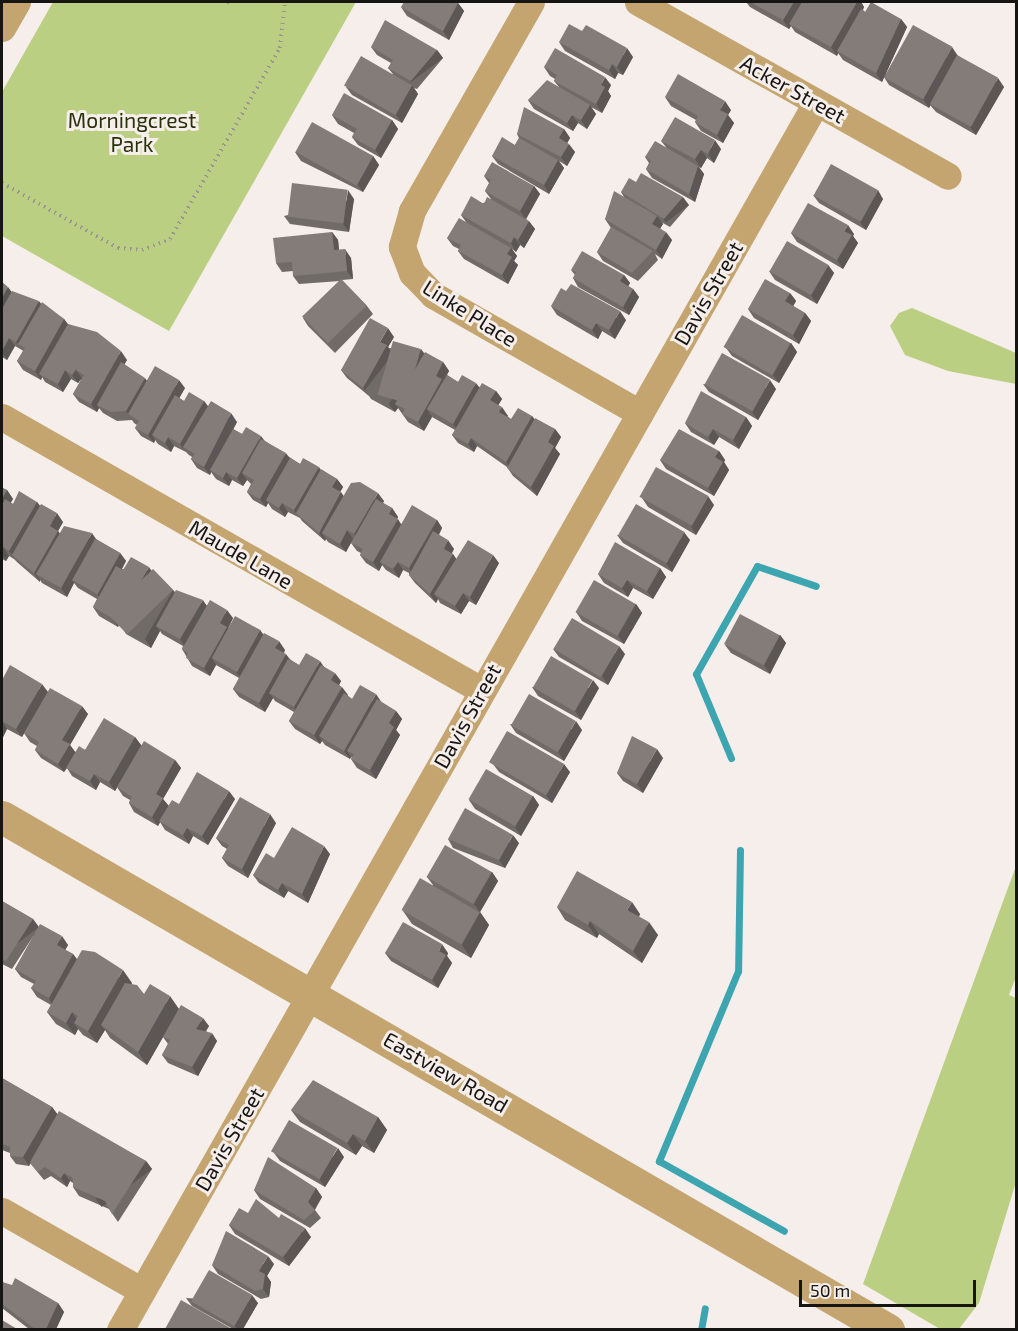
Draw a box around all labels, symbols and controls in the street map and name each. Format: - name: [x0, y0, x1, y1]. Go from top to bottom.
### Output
- street label: Acker Street: [736, 50, 850, 128]
- park label: Morningcrest Park: [68, 107, 196, 157]
- street label: Davis Street: [668, 237, 748, 349]
- street label: Linke Place: [418, 274, 522, 352]
- street label: Maude Lane: [185, 514, 297, 594]
- street label: Davis Street: [428, 659, 506, 773]
- street label: Eastview Road: [379, 1026, 513, 1118]
- street label: Davis Street: [189, 1083, 269, 1195]
- scale bar: [802, 1268, 979, 1306]
- text: 50 m: [810, 1279, 850, 1301]

